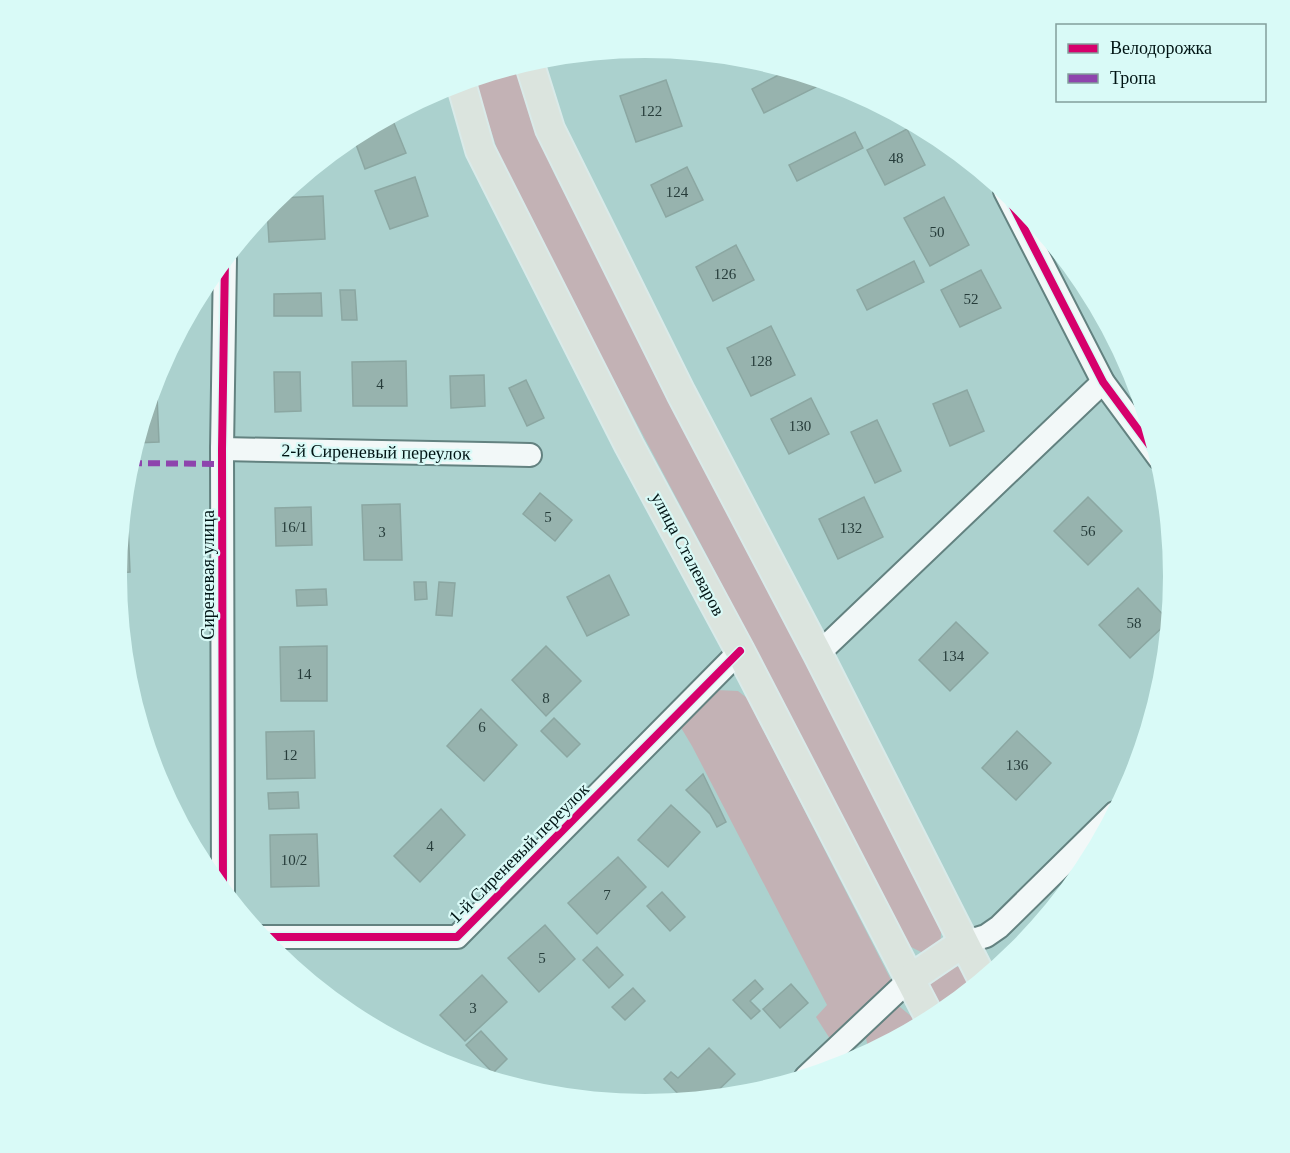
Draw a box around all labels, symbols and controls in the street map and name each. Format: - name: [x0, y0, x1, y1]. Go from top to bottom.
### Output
- legend: [1056, 24, 1266, 102]
- text: Велодорожка: [1110, 38, 1212, 58]
- text: Тропа: [1110, 68, 1156, 88]
- house number: 122: [640, 103, 662, 119]
- house number: 48: [889, 150, 904, 166]
- house number: 124: [666, 184, 689, 200]
- house number: 50: [930, 224, 945, 240]
- house number: 126: [714, 266, 737, 282]
- house number: 52: [964, 291, 979, 307]
- house number: 128: [750, 353, 772, 369]
- house number: 4: [376, 376, 384, 392]
- house number: 130: [789, 418, 811, 434]
- street label: 2-й Сиреневый переулок: [281, 440, 471, 464]
- street label: улица Сталеваров: [647, 489, 729, 619]
- house number: 5: [544, 509, 552, 525]
- street label: Сиреневая улица: [198, 510, 218, 640]
- house number: 16/1: [281, 519, 307, 535]
- house number: 132: [840, 520, 862, 536]
- house number: 56: [1081, 523, 1096, 539]
- house number: 3: [378, 524, 386, 540]
- house number: 58: [1127, 615, 1142, 631]
- house number: 134: [942, 648, 965, 664]
- house number: 14: [297, 666, 312, 682]
- house number: 8: [542, 690, 550, 706]
- house number: 6: [478, 719, 486, 735]
- house number: 12: [283, 747, 298, 763]
- house number: 136: [1006, 757, 1029, 773]
- street label: 1-й Сиреневый переулок: [445, 779, 593, 927]
- house number: 4: [426, 838, 434, 854]
- house number: 10/2: [281, 852, 307, 868]
- house number: 7: [603, 887, 611, 903]
- house number: 5: [538, 950, 546, 966]
- house number: 3: [469, 1000, 477, 1016]

